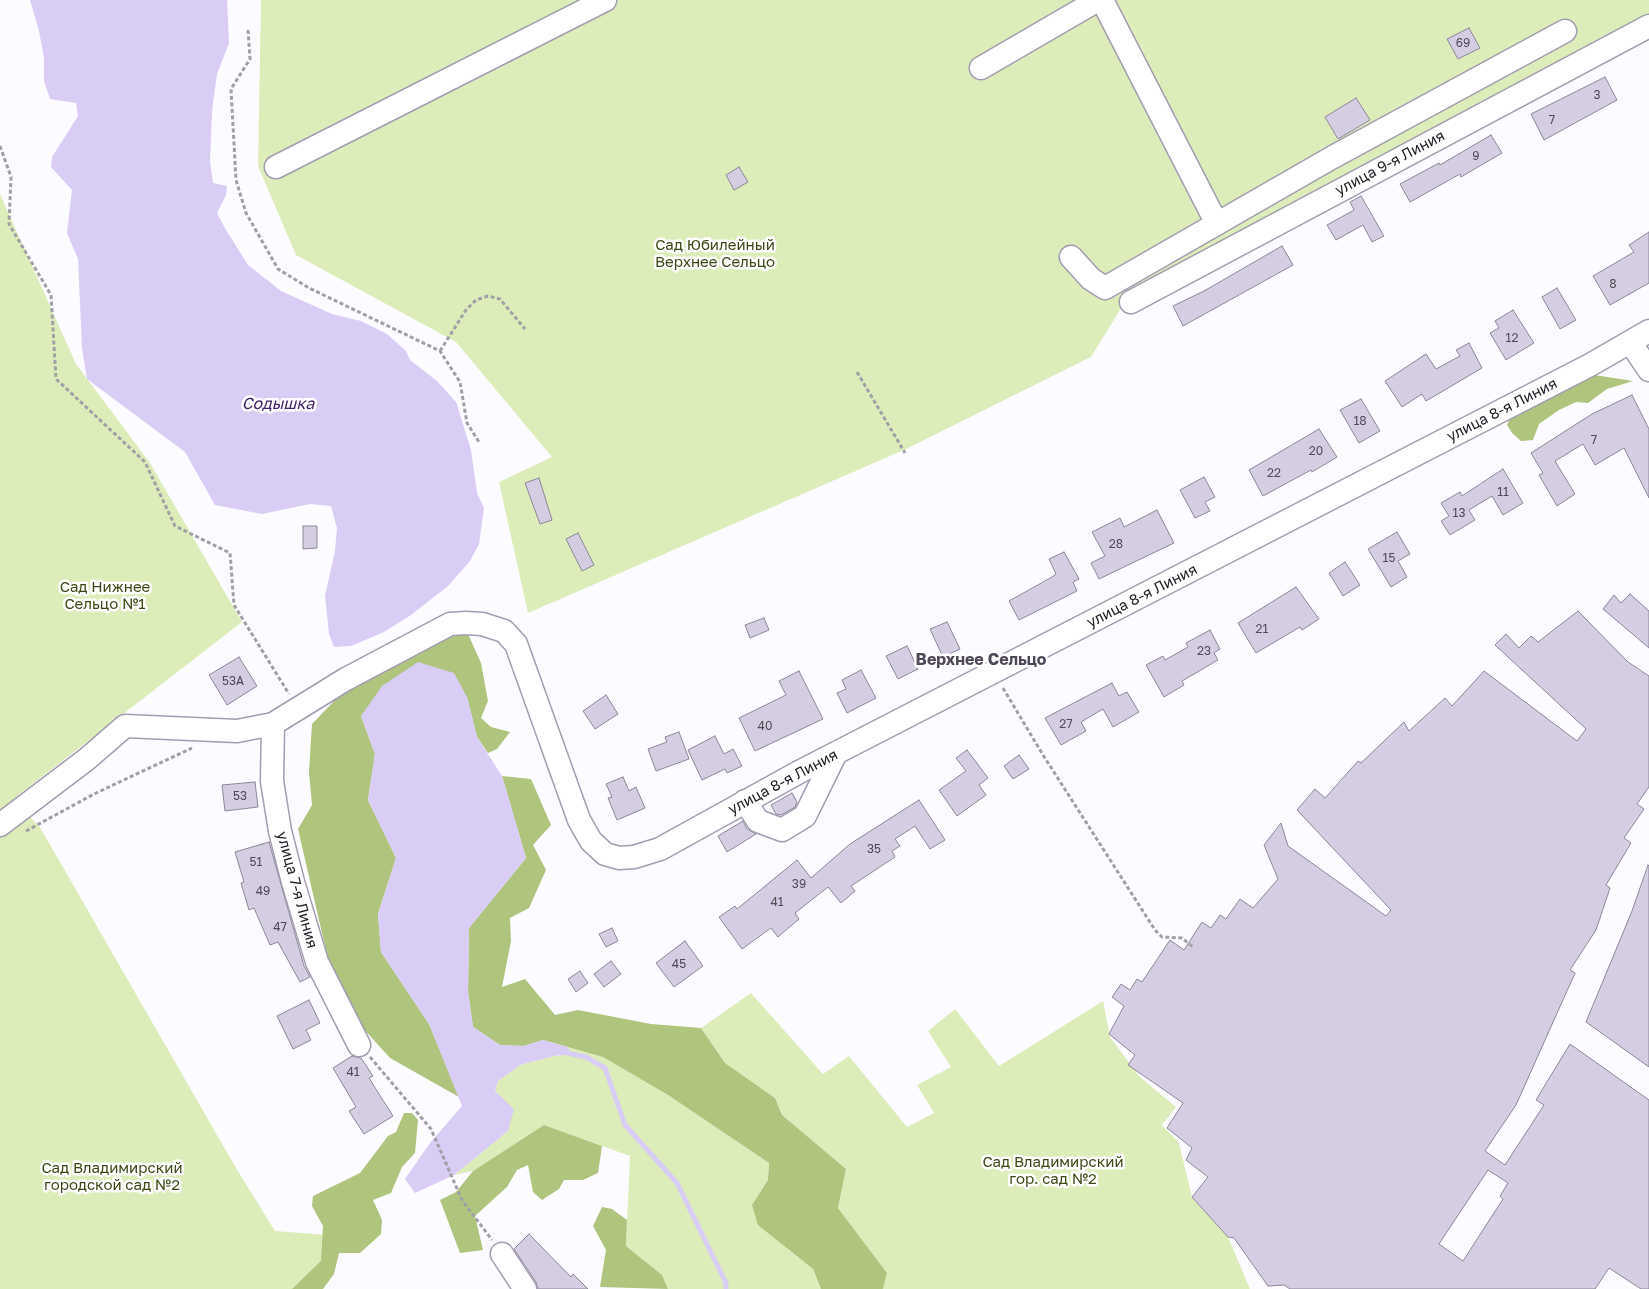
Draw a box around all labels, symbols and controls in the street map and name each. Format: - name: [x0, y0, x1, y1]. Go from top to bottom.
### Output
- house number: 69: [1456, 36, 1470, 50]
- house number: 3: [1593, 88, 1601, 102]
- house number: 7: [1549, 113, 1555, 127]
- street label: улица 9-я Линия: [1332, 127, 1448, 199]
- house number: 9: [1472, 149, 1480, 163]
- park label: Сад Юбилейный Верхнее Сельцо: [655, 236, 775, 271]
- house number: 8: [1609, 277, 1617, 291]
- house number: 12: [1506, 331, 1518, 345]
- street label: улица 8-я Линия: [1444, 374, 1560, 446]
- water label: Содышка: [242, 394, 314, 414]
- house number: 18: [1353, 414, 1367, 428]
- house number: 7: [1591, 433, 1597, 447]
- house number: 20: [1309, 444, 1323, 458]
- house number: 22: [1267, 466, 1281, 480]
- house number: 11: [1497, 485, 1509, 499]
- house number: 13: [1453, 506, 1465, 520]
- house number: 28: [1109, 537, 1123, 551]
- house number: 15: [1383, 551, 1395, 565]
- street label: улица 8-я Линия: [1084, 560, 1200, 632]
- park label: Сад Нижнее Сельцо №1: [60, 578, 150, 613]
- house number: 21: [1256, 622, 1268, 636]
- house number: 23: [1197, 644, 1211, 658]
- district label: Верхнее Сельцо: [916, 650, 1046, 670]
- house number: 53А: [222, 674, 244, 688]
- house number: 27: [1059, 717, 1073, 731]
- house number: 40: [758, 719, 772, 733]
- street label: улица 8-я Линия: [725, 746, 841, 818]
- house number: 53: [233, 789, 247, 803]
- street label: улица 7-я Линия: [273, 830, 321, 950]
- house number: 35: [867, 842, 881, 856]
- house number: 51: [250, 855, 262, 869]
- house number: 39: [792, 877, 806, 891]
- house number: 49: [256, 884, 270, 898]
- house number: 41: [770, 895, 784, 909]
- house number: 47: [273, 920, 287, 934]
- house number: 45: [672, 957, 686, 971]
- house number: 41: [346, 1065, 360, 1079]
- park label: Сад Владимирский гор. сад №2: [982, 1153, 1124, 1188]
- park label: Сад Владимирский городской сад №2: [41, 1159, 183, 1194]

